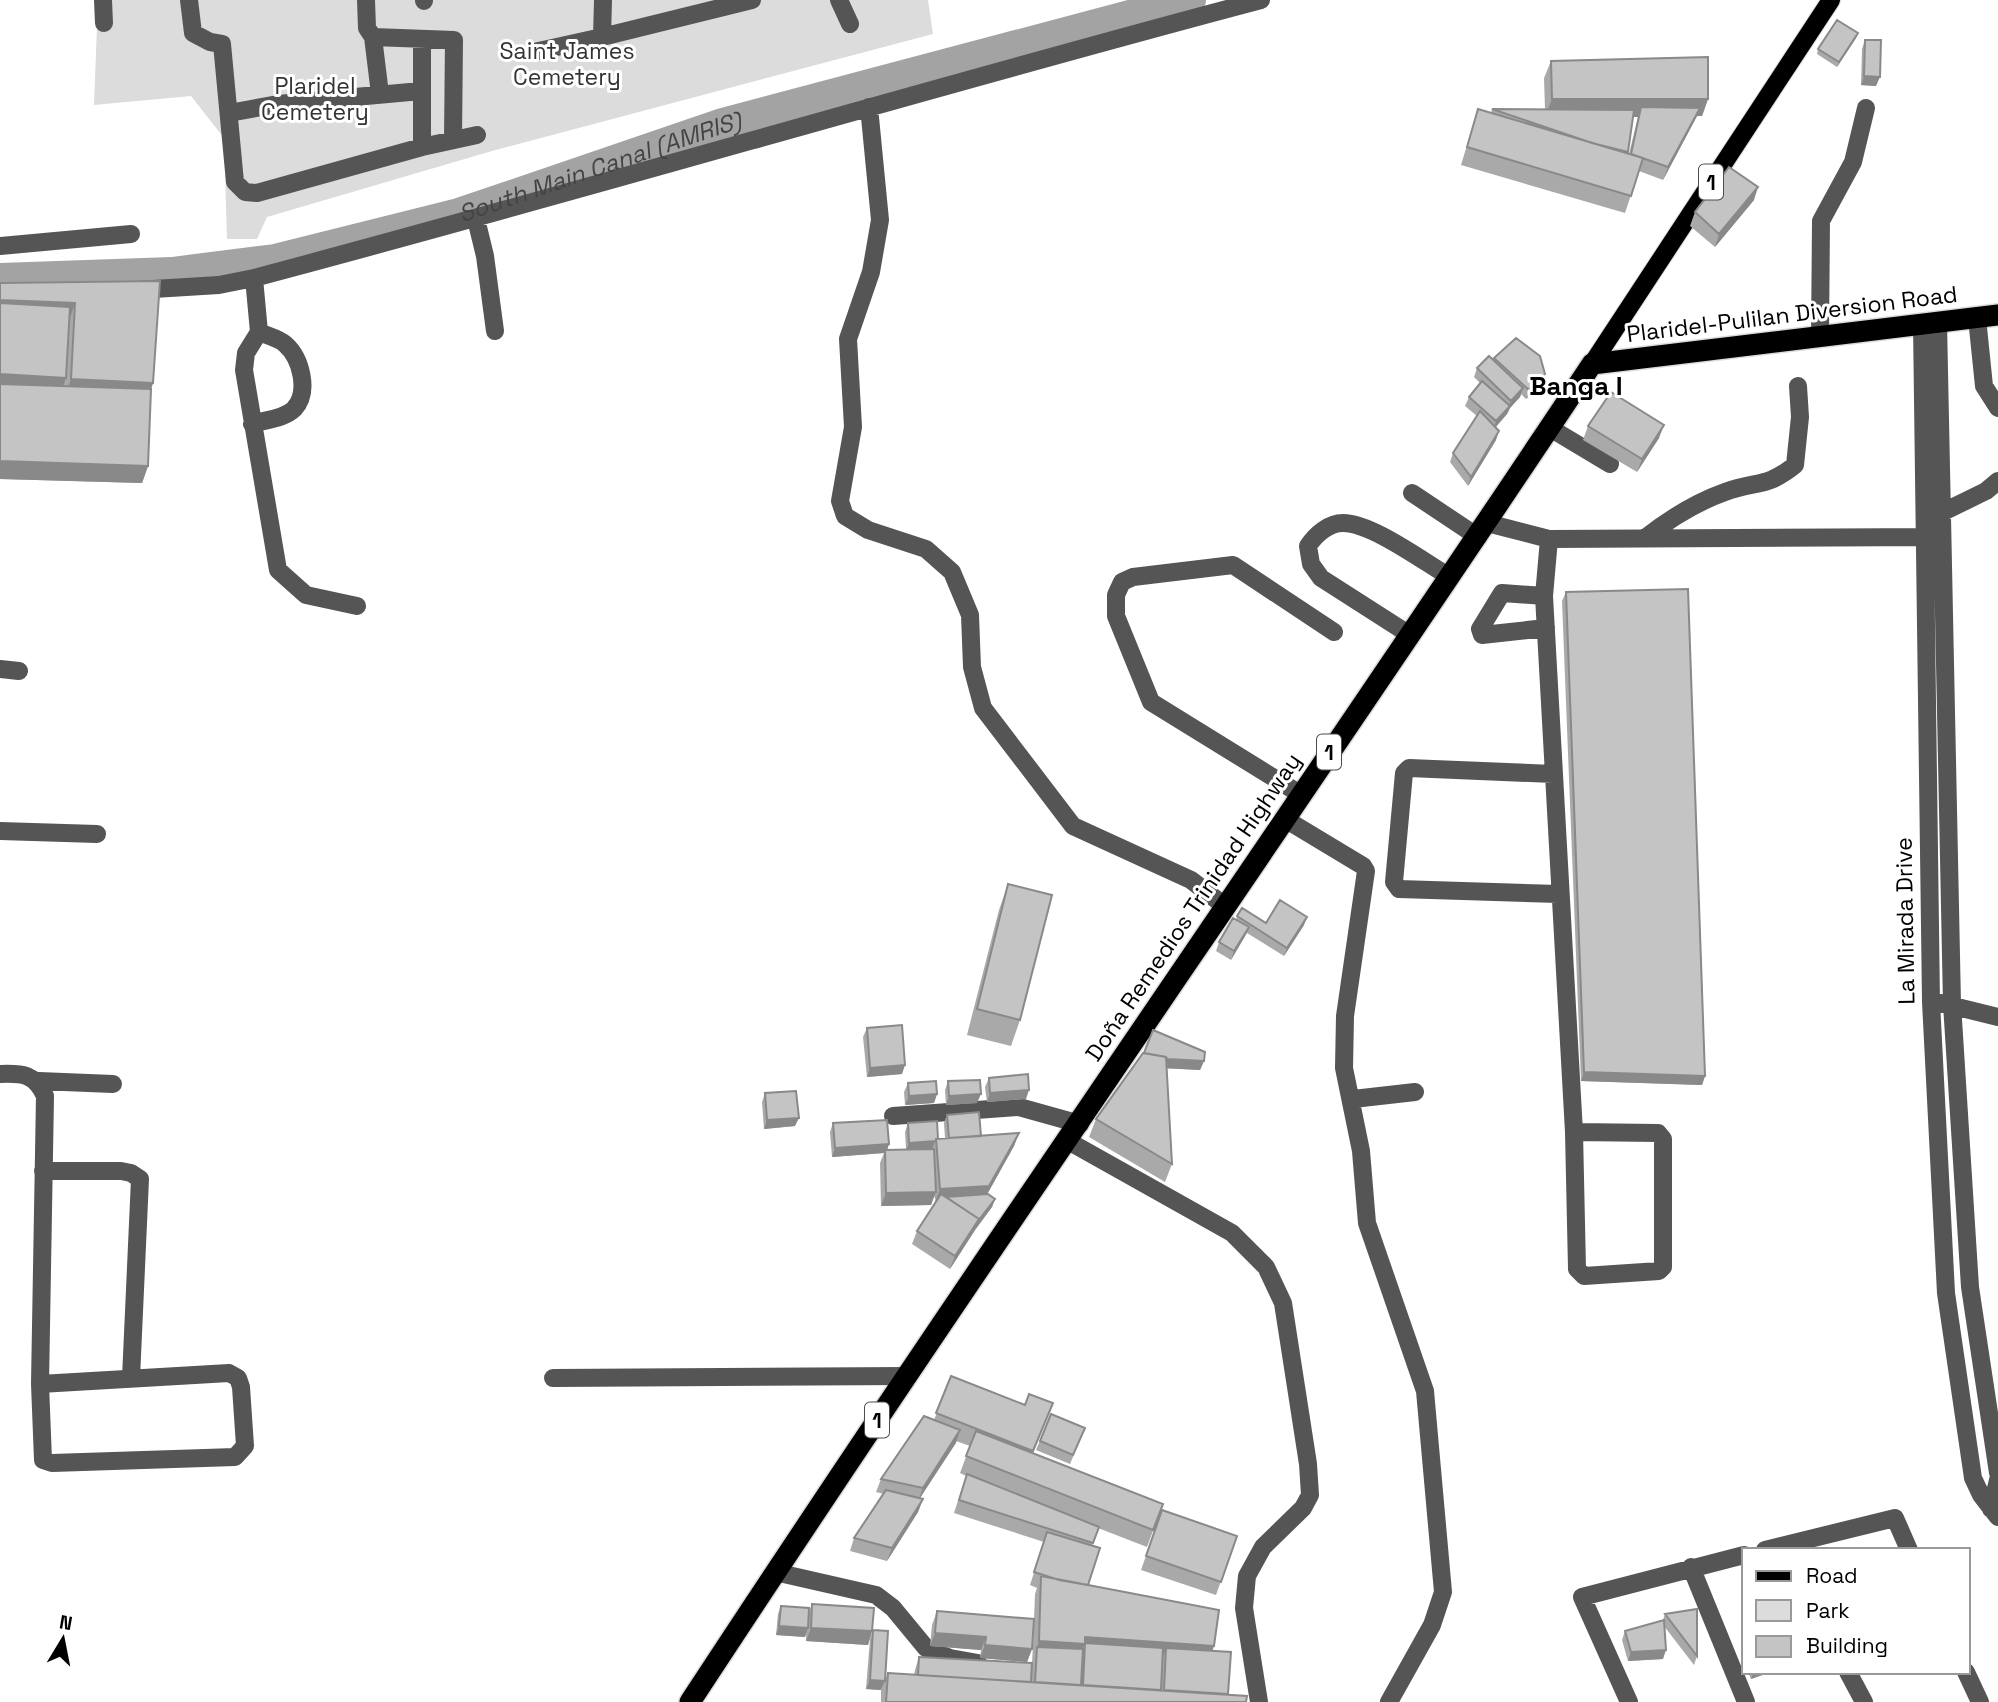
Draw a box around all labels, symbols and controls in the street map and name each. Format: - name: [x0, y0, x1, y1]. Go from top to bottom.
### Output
- park label: Saint James Cemetery: [499, 36, 635, 92]
- park label: Plaridel Cemetery: [261, 71, 369, 127]
- water label: South Main Canal (AMRIS): [454, 104, 746, 229]
- road number: 1: [1699, 164, 1723, 200]
- street label: Plaridel-Pulilan Diversion Road: [1625, 279, 1959, 349]
- district label: Banga I: [1529, 369, 1623, 403]
- road number: 1: [1317, 734, 1341, 770]
- street label: Doña Remedios Trinidad Highway: [1078, 747, 1308, 1067]
- street label: La Mirada Drive: [1889, 837, 1921, 1005]
- road number: 1: [865, 1402, 889, 1438]
- legend: [1742, 1548, 1970, 1674]
- text: Road: [1806, 1562, 1858, 1589]
- text: Park: [1806, 1597, 1850, 1624]
- north arrow: [28, 1604, 98, 1674]
- text: N: [57, 1609, 74, 1636]
- text: Building: [1806, 1632, 1888, 1659]

